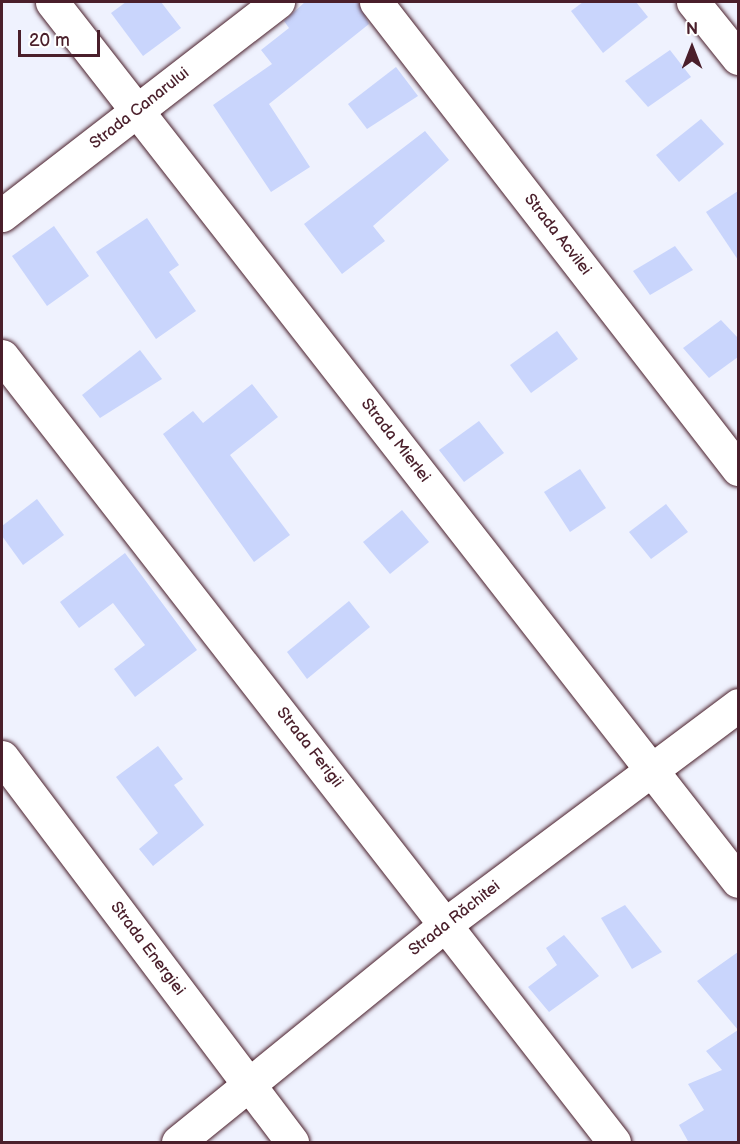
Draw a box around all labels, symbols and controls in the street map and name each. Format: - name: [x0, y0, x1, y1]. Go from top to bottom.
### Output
- scale bar: [21, 18, 104, 56]
- north arrow: [662, 18, 722, 78]
- text: N: [686, 20, 698, 39]
- text: 20 m: [29, 30, 70, 51]
- street label: Strada Canarului: [86, 64, 194, 154]
- street label: Strada Acvilei: [519, 191, 595, 279]
- street label: Strada Mierlei: [356, 395, 434, 487]
- street label: Strada Ferigii: [272, 704, 346, 792]
- street label: Strada Răchitei: [405, 877, 505, 961]
- street label: Strada Energiei: [106, 898, 188, 1000]

